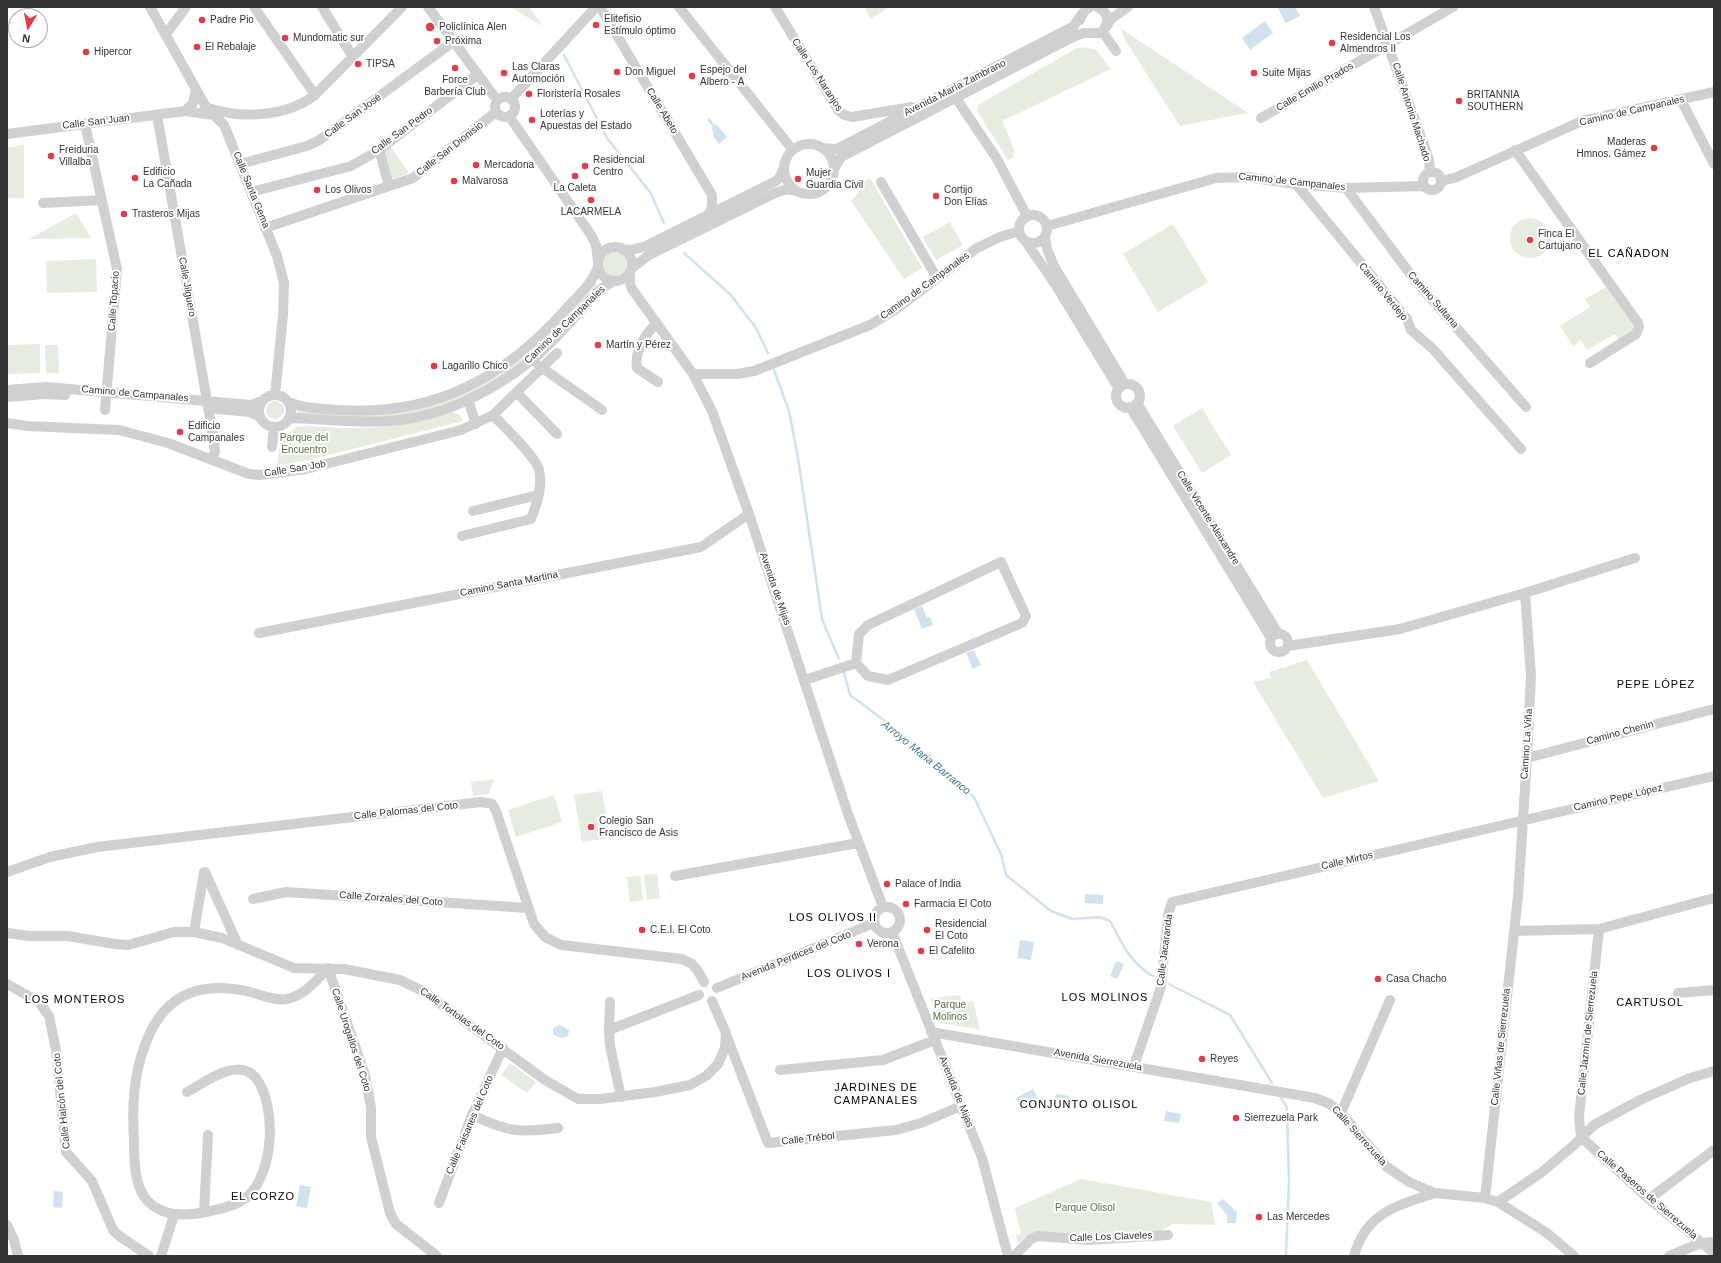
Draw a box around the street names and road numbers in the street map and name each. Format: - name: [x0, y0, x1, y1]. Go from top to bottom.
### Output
- street label: Calle Los Naranjos: [789, 36, 845, 114]
- street label: Avenida María Zambrano: [902, 57, 1008, 119]
- street label: Calle Emilio Prados: [1274, 60, 1356, 114]
- street label: Calle Antonio Machado: [1389, 61, 1433, 163]
- street label: Calle Abeto: [644, 86, 680, 136]
- street label: Calle San José: [322, 91, 384, 141]
- street label: Camino de Campanales: [1578, 93, 1686, 129]
- street label: Calle San Pedro: [369, 105, 435, 157]
- street label: Calle San Juan: [62, 112, 130, 132]
- street label: Calle San Dionisio: [414, 119, 486, 179]
- street label: Calle Santa Gema: [230, 150, 272, 230]
- street label: Camino de Campanales: [1238, 170, 1346, 194]
- street label: Camino de Campanales: [878, 250, 972, 322]
- street label: Calle Jilguero: [176, 256, 198, 318]
- street label: Camino Verdejo: [1356, 261, 1410, 323]
- street label: Camino Sultana: [1405, 269, 1461, 331]
- street label: Calle Topacio: [106, 271, 122, 331]
- street label: Camino de Campanales: [522, 283, 608, 367]
- street label: Camino de Campanales: [81, 383, 189, 405]
- street label: Calle San Job: [263, 458, 327, 480]
- street label: Calle Vicente Aleixandre: [1174, 469, 1242, 567]
- street label: Avenida de Mijas: [757, 551, 793, 627]
- street label: Camino Santa Martina: [459, 569, 559, 599]
- street label: Camino La Viña: [1519, 708, 1535, 780]
- street label: Camino Chenin: [1585, 718, 1655, 748]
- street label: Camino Pepe López: [1573, 782, 1663, 814]
- street label: Calle Palomas del Coto: [353, 800, 459, 822]
- street label: Calle Mirtos: [1320, 849, 1374, 873]
- street label: Calle Zorzales del Coto: [339, 889, 443, 909]
- street label: Calle Jacaranda: [1155, 913, 1175, 987]
- street label: Avenida Perdices del Coto: [739, 928, 853, 984]
- street label: Calle Jazmín de Sierrezuela: [1575, 970, 1601, 1096]
- street label: Calle Tortolas del Coto: [417, 985, 507, 1053]
- street label: Calle Urogallos del Coto: [329, 987, 373, 1093]
- street label: Calle Viñas de Sierrezuela: [1489, 988, 1513, 1106]
- street label: Avenida Sierrezuela: [1053, 1046, 1143, 1074]
- street label: Calle Halcón del Coto: [51, 1052, 73, 1150]
- street label: Avenida de Mijas: [936, 1055, 976, 1129]
- street label: Calle Faisanes del Coto: [444, 1074, 496, 1176]
- street label: Calle Sierrezuela: [1329, 1104, 1389, 1168]
- street label: Calle Trébol: [781, 1130, 835, 1148]
- street label: Calle Paseros de Sierrezuela: [1594, 1148, 1700, 1242]
- street label: Calle Los Claveles: [1069, 1230, 1153, 1244]

